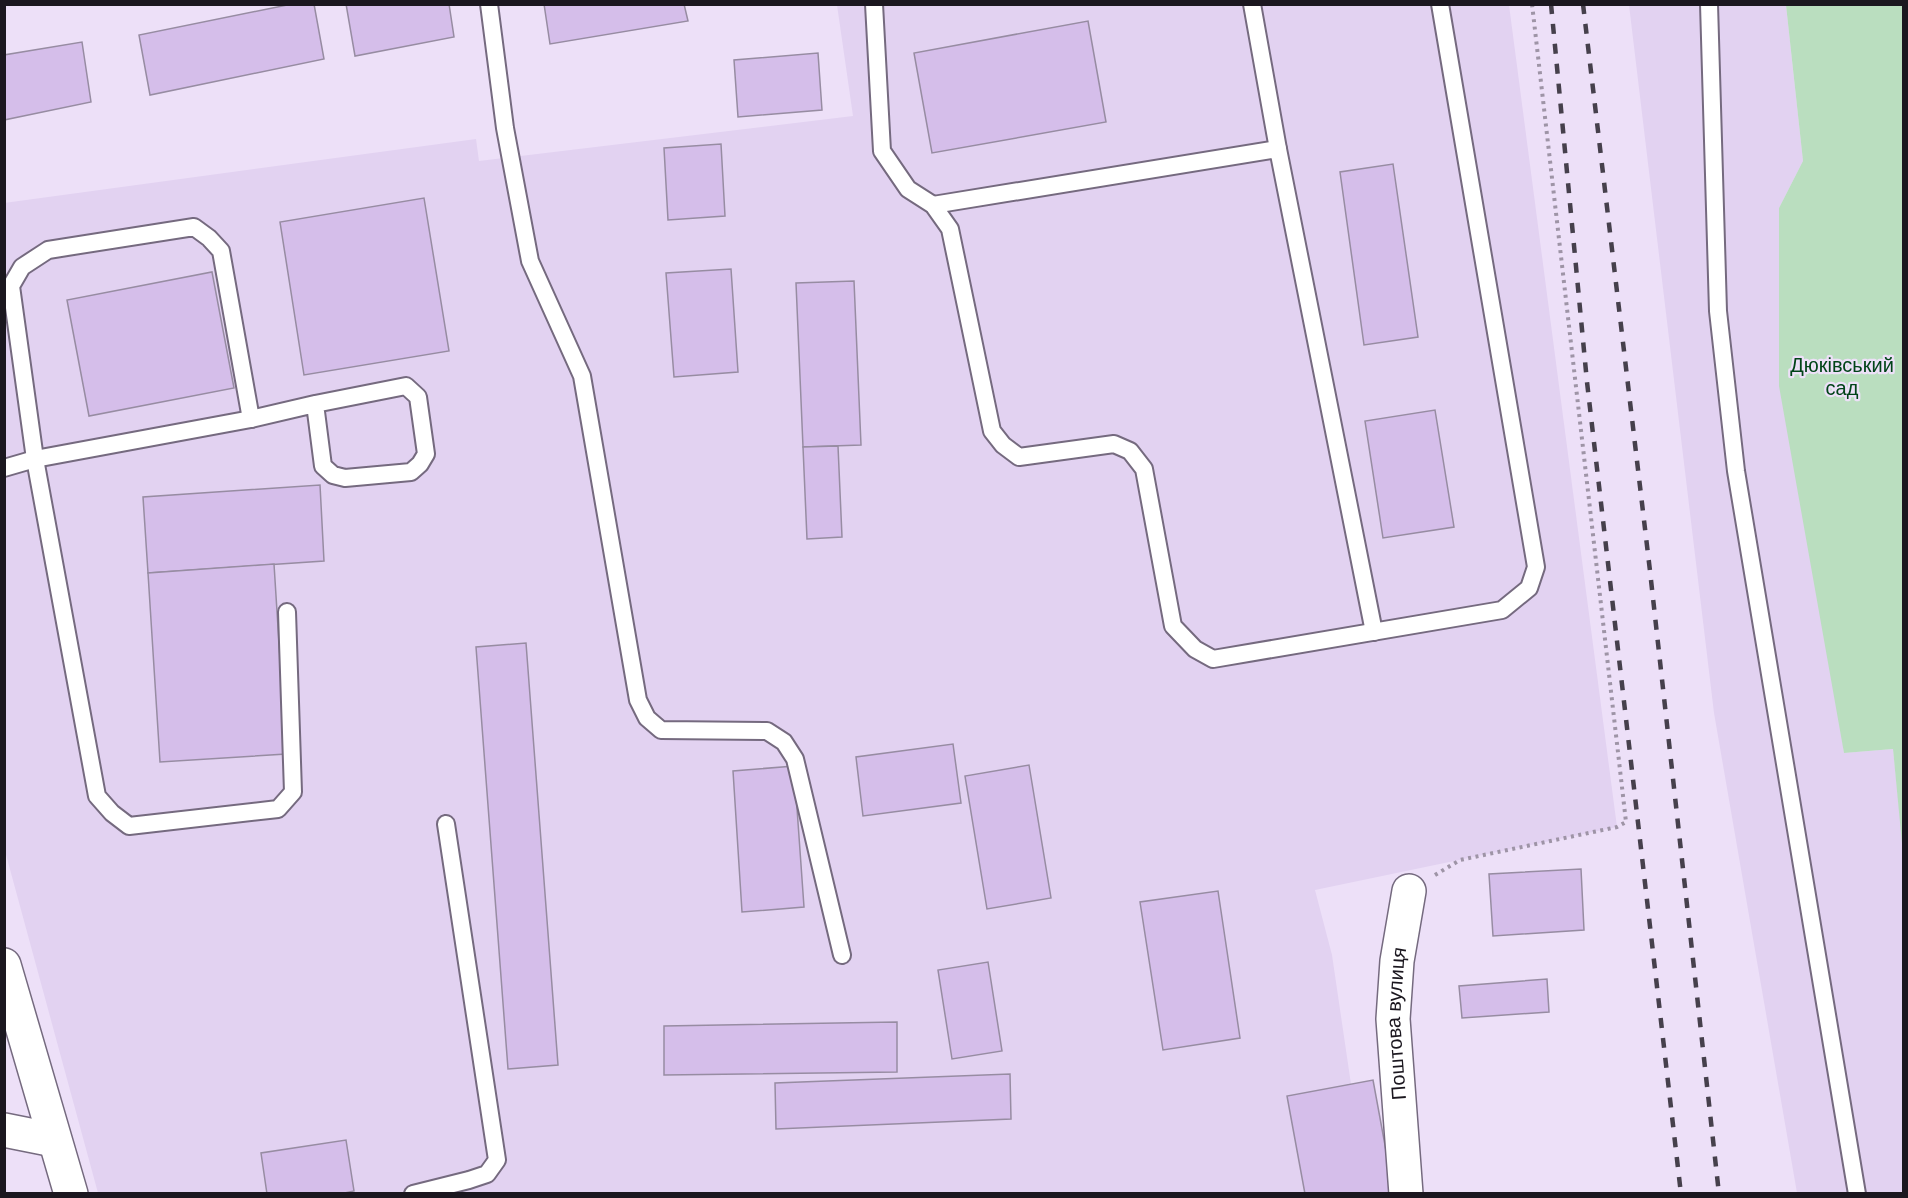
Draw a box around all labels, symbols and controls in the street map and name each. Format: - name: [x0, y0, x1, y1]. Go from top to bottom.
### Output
- park label: Дюківський сад: [1790, 354, 1894, 399]
- street label: Поштова вулиця: [1382, 945, 1410, 1101]

